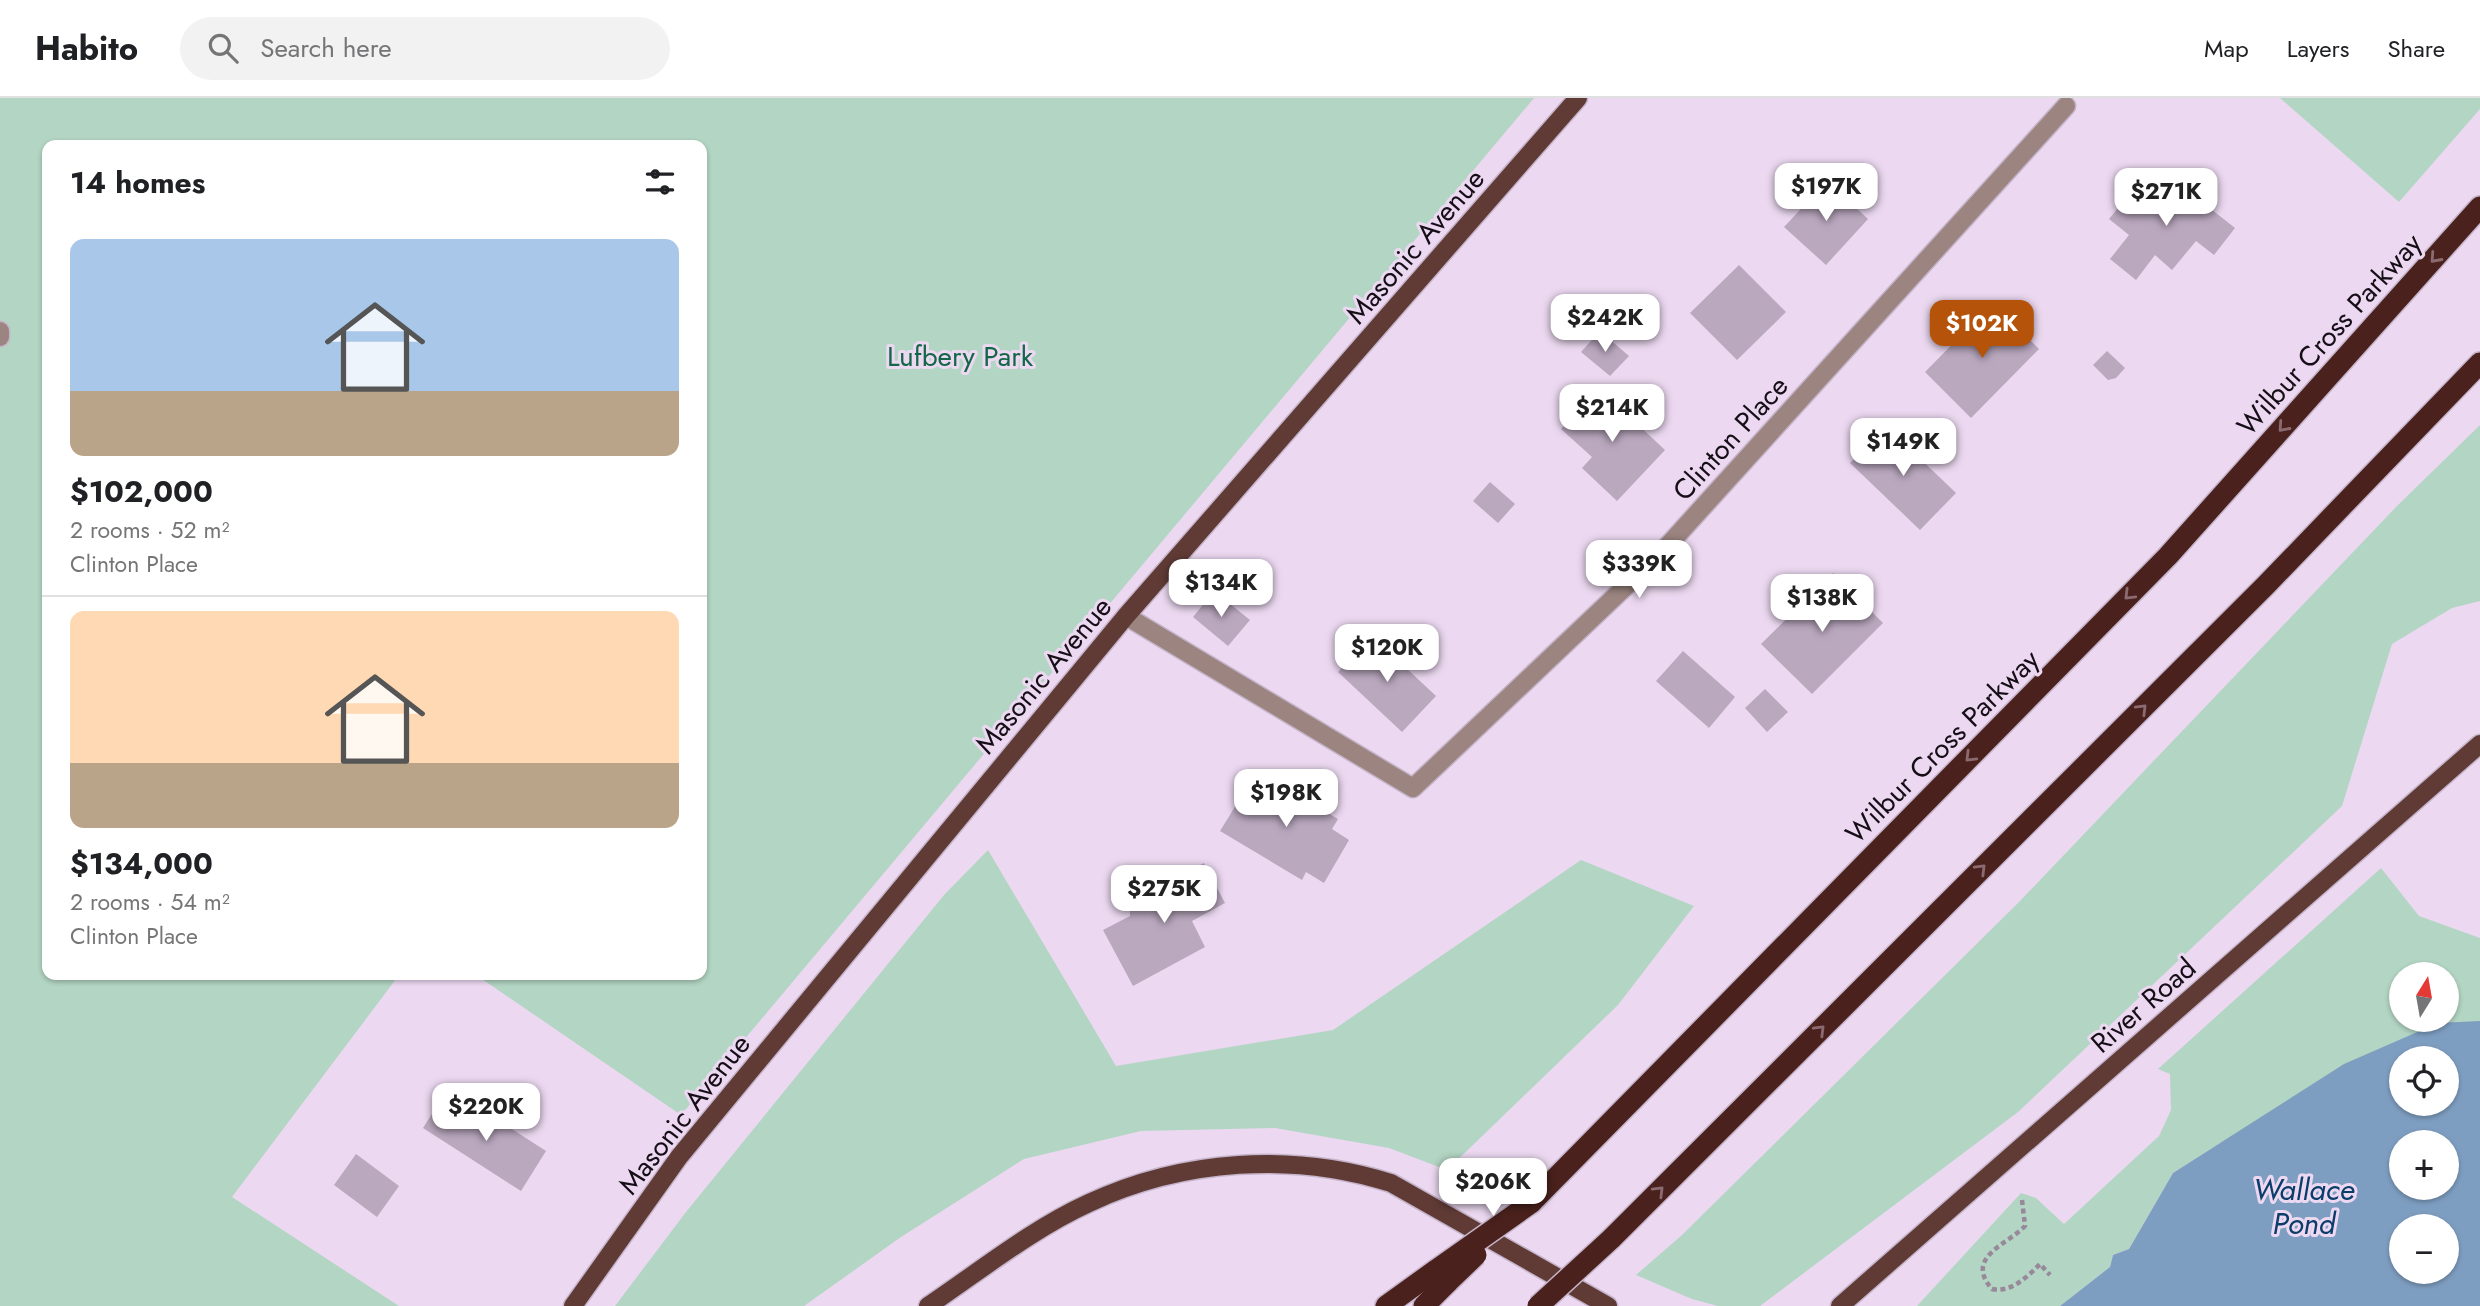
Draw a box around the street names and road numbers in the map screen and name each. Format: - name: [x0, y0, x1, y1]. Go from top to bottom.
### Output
- street label: Masonic Avenue: [1336, 160, 1494, 333]
- street label: Wilbur Cross Parkway: [2227, 224, 2432, 445]
- street label: Clinton Place: [1663, 367, 1798, 510]
- street label: Masonic Avenue: [965, 588, 1121, 763]
- street label: Wilbur Cross Parkway: [1836, 640, 2049, 853]
- street label: River Road: [2082, 948, 2205, 1063]
- street label: Masonic Avenue: [609, 1025, 760, 1203]

